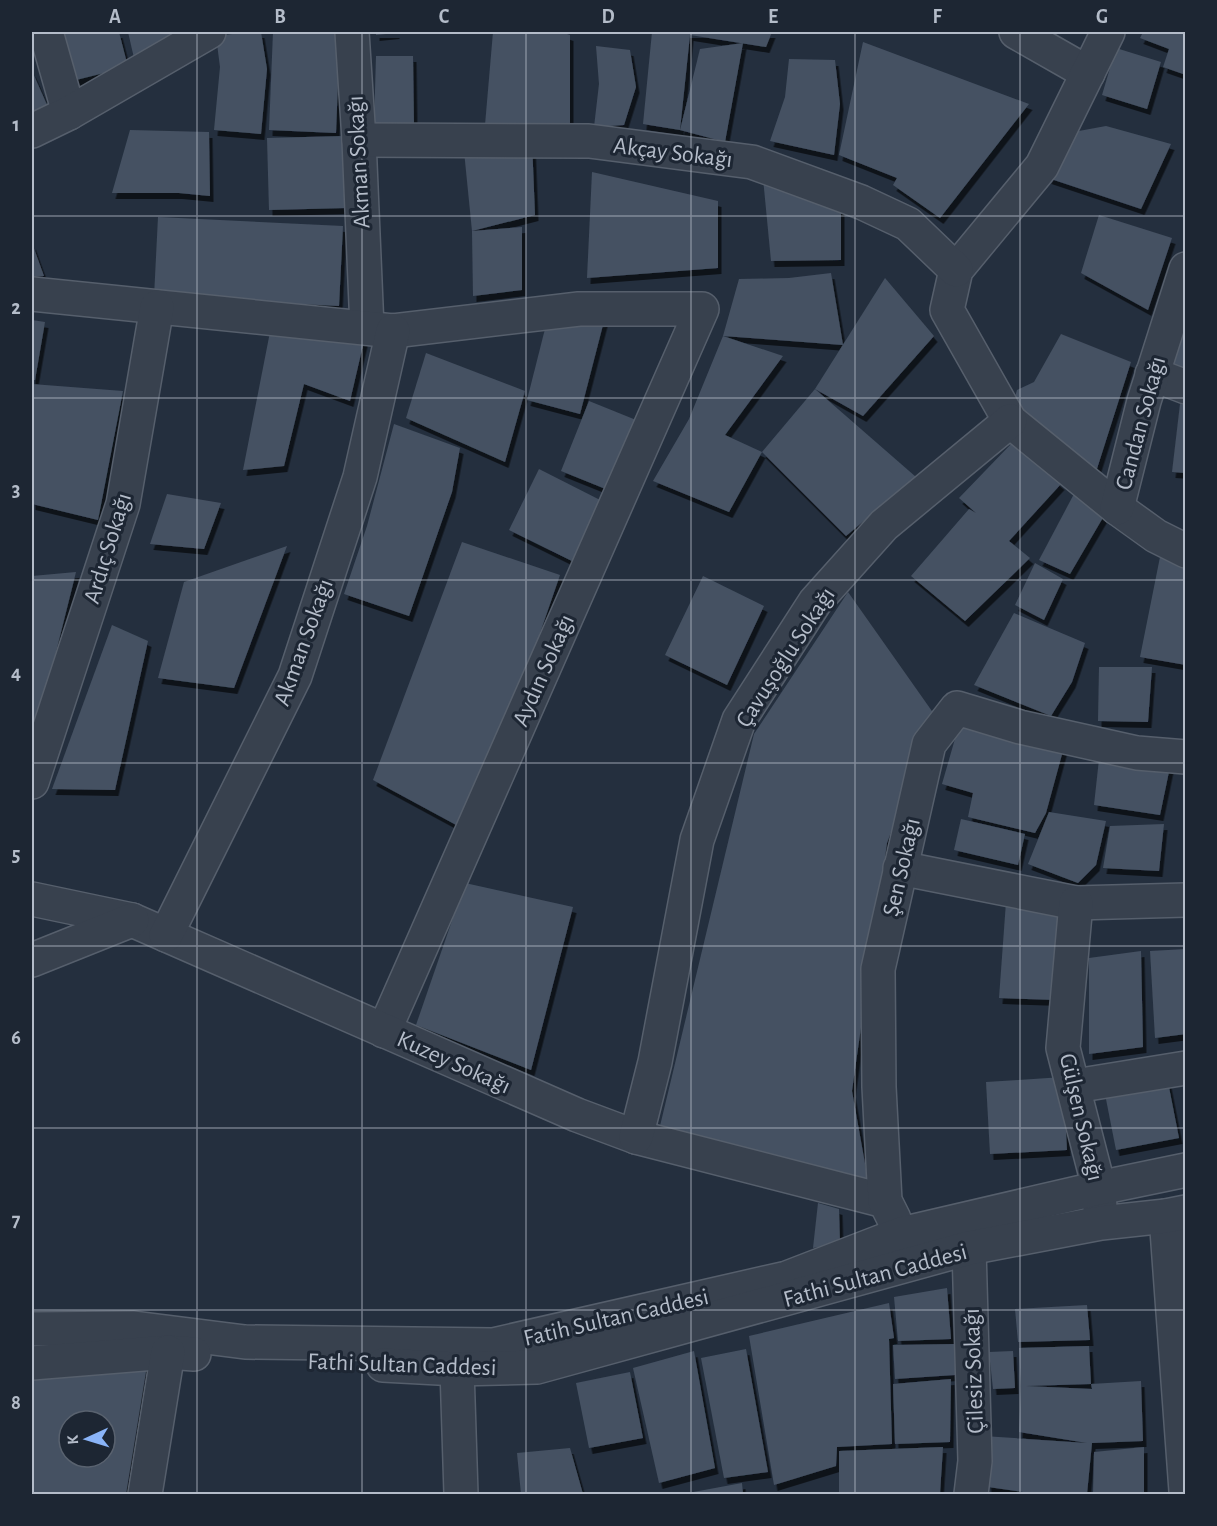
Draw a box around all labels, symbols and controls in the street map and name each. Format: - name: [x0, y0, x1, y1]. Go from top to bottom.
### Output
- text: A: [109, 7, 121, 27]
- text: B: [274, 7, 286, 27]
- text: C: [439, 7, 450, 27]
- text: D: [601, 7, 615, 27]
- text: E: [768, 7, 778, 27]
- text: F: [932, 7, 942, 27]
- text: G: [1096, 7, 1108, 27]
- street label: Akman Sokağı: [344, 95, 374, 229]
- text: 1: [12, 115, 20, 135]
- street label: Akçay Sokağı: [612, 134, 734, 172]
- text: 2: [11, 298, 21, 318]
- street label: Candan Sokağı: [1112, 354, 1170, 493]
- text: 3: [12, 480, 20, 500]
- street label: Ardıç Sokağı: [80, 490, 136, 607]
- street label: Akman Sokağı: [270, 576, 338, 709]
- street label: Çavuşoğlu Sokağı: [732, 583, 840, 732]
- street label: Aydın Sokağı: [509, 611, 579, 730]
- text: 4: [11, 663, 21, 683]
- street label: Şen Sokağı: [879, 816, 925, 919]
- text: 5: [12, 845, 20, 865]
- street label: Kuzey Sokağı: [393, 1027, 514, 1099]
- text: 6: [11, 1028, 21, 1048]
- street label: Gülşen Sokağı: [1055, 1051, 1107, 1183]
- text: 7: [12, 1210, 21, 1230]
- street label: Fathi Sultan Caddesi: [781, 1240, 970, 1312]
- street label: Fatih Sultan Caddesi: [521, 1285, 711, 1351]
- street label: Çilesiz Sokağı: [960, 1308, 988, 1434]
- street label: Fathi Sultan Caddesi: [307, 1350, 497, 1380]
- text: 8: [11, 1393, 21, 1413]
- north arrow: [57, 1409, 117, 1469]
- text: K: [65, 1434, 81, 1445]

